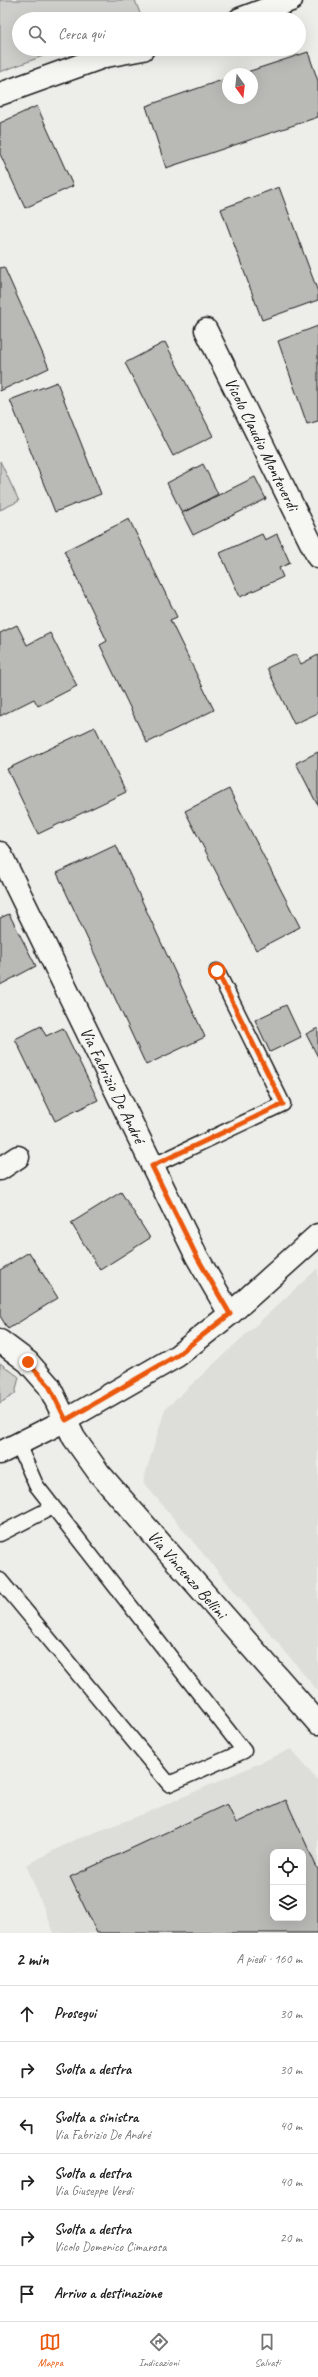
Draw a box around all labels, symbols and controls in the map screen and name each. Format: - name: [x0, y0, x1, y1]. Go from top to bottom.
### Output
- search box: [12, 12, 306, 56]
- icon: search: [26, 23, 48, 45]
- text: Cerca qui: [58, 25, 104, 44]
- north arrow: [222, 68, 258, 104]
- street label: Vicolo Claudio Monteverdi: [221, 374, 305, 515]
- route start: [208, 962, 226, 980]
- street label: Via Fabrizio De André: [76, 1024, 151, 1148]
- route end: [19, 1353, 37, 1371]
- street label: Via Vincenzo Bellini: [143, 1526, 233, 1624]
- map controls: [270, 1849, 306, 1921]
- button: locate: [270, 1849, 306, 1885]
- button: layers: [270, 1885, 306, 1921]
- text: 2 min: [16, 1949, 49, 1970]
- text: A piedi · 160 m: [237, 1951, 302, 1967]
- icon: ahead: [16, 2003, 38, 2025]
- text: Prosegui: [54, 2004, 96, 2023]
- text: 30 m: [280, 2006, 302, 2022]
- icon: right: [16, 2059, 38, 2081]
- text: Svolta a destra: [54, 2060, 131, 2079]
- text: 30 m: [280, 2062, 302, 2078]
- text: Svolta a sinistra: [54, 2108, 138, 2127]
- icon: left: [16, 2115, 38, 2137]
- text: 40 m: [280, 2118, 302, 2134]
- text: Via Fabrizio De André: [54, 2127, 150, 2143]
- text: Svolta a destra: [54, 2164, 131, 2183]
- icon: right: [16, 2171, 38, 2193]
- text: 40 m: [280, 2174, 302, 2190]
- text: Via Giuseppe Verdi: [54, 2183, 133, 2199]
- text: Svolta a destra: [54, 2220, 131, 2239]
- icon: right: [16, 2227, 38, 2249]
- text: 20 m: [280, 2230, 302, 2246]
- text: Vicolo Domenico Cimarosa: [54, 2239, 166, 2255]
- icon: arrive: [16, 2283, 38, 2305]
- text: Arrivo a destinazione: [54, 2284, 162, 2303]
- tab: Mappa: [38, 2331, 63, 2369]
- tab: Indicazioni: [139, 2331, 179, 2369]
- tab: Salvati: [255, 2331, 280, 2369]

